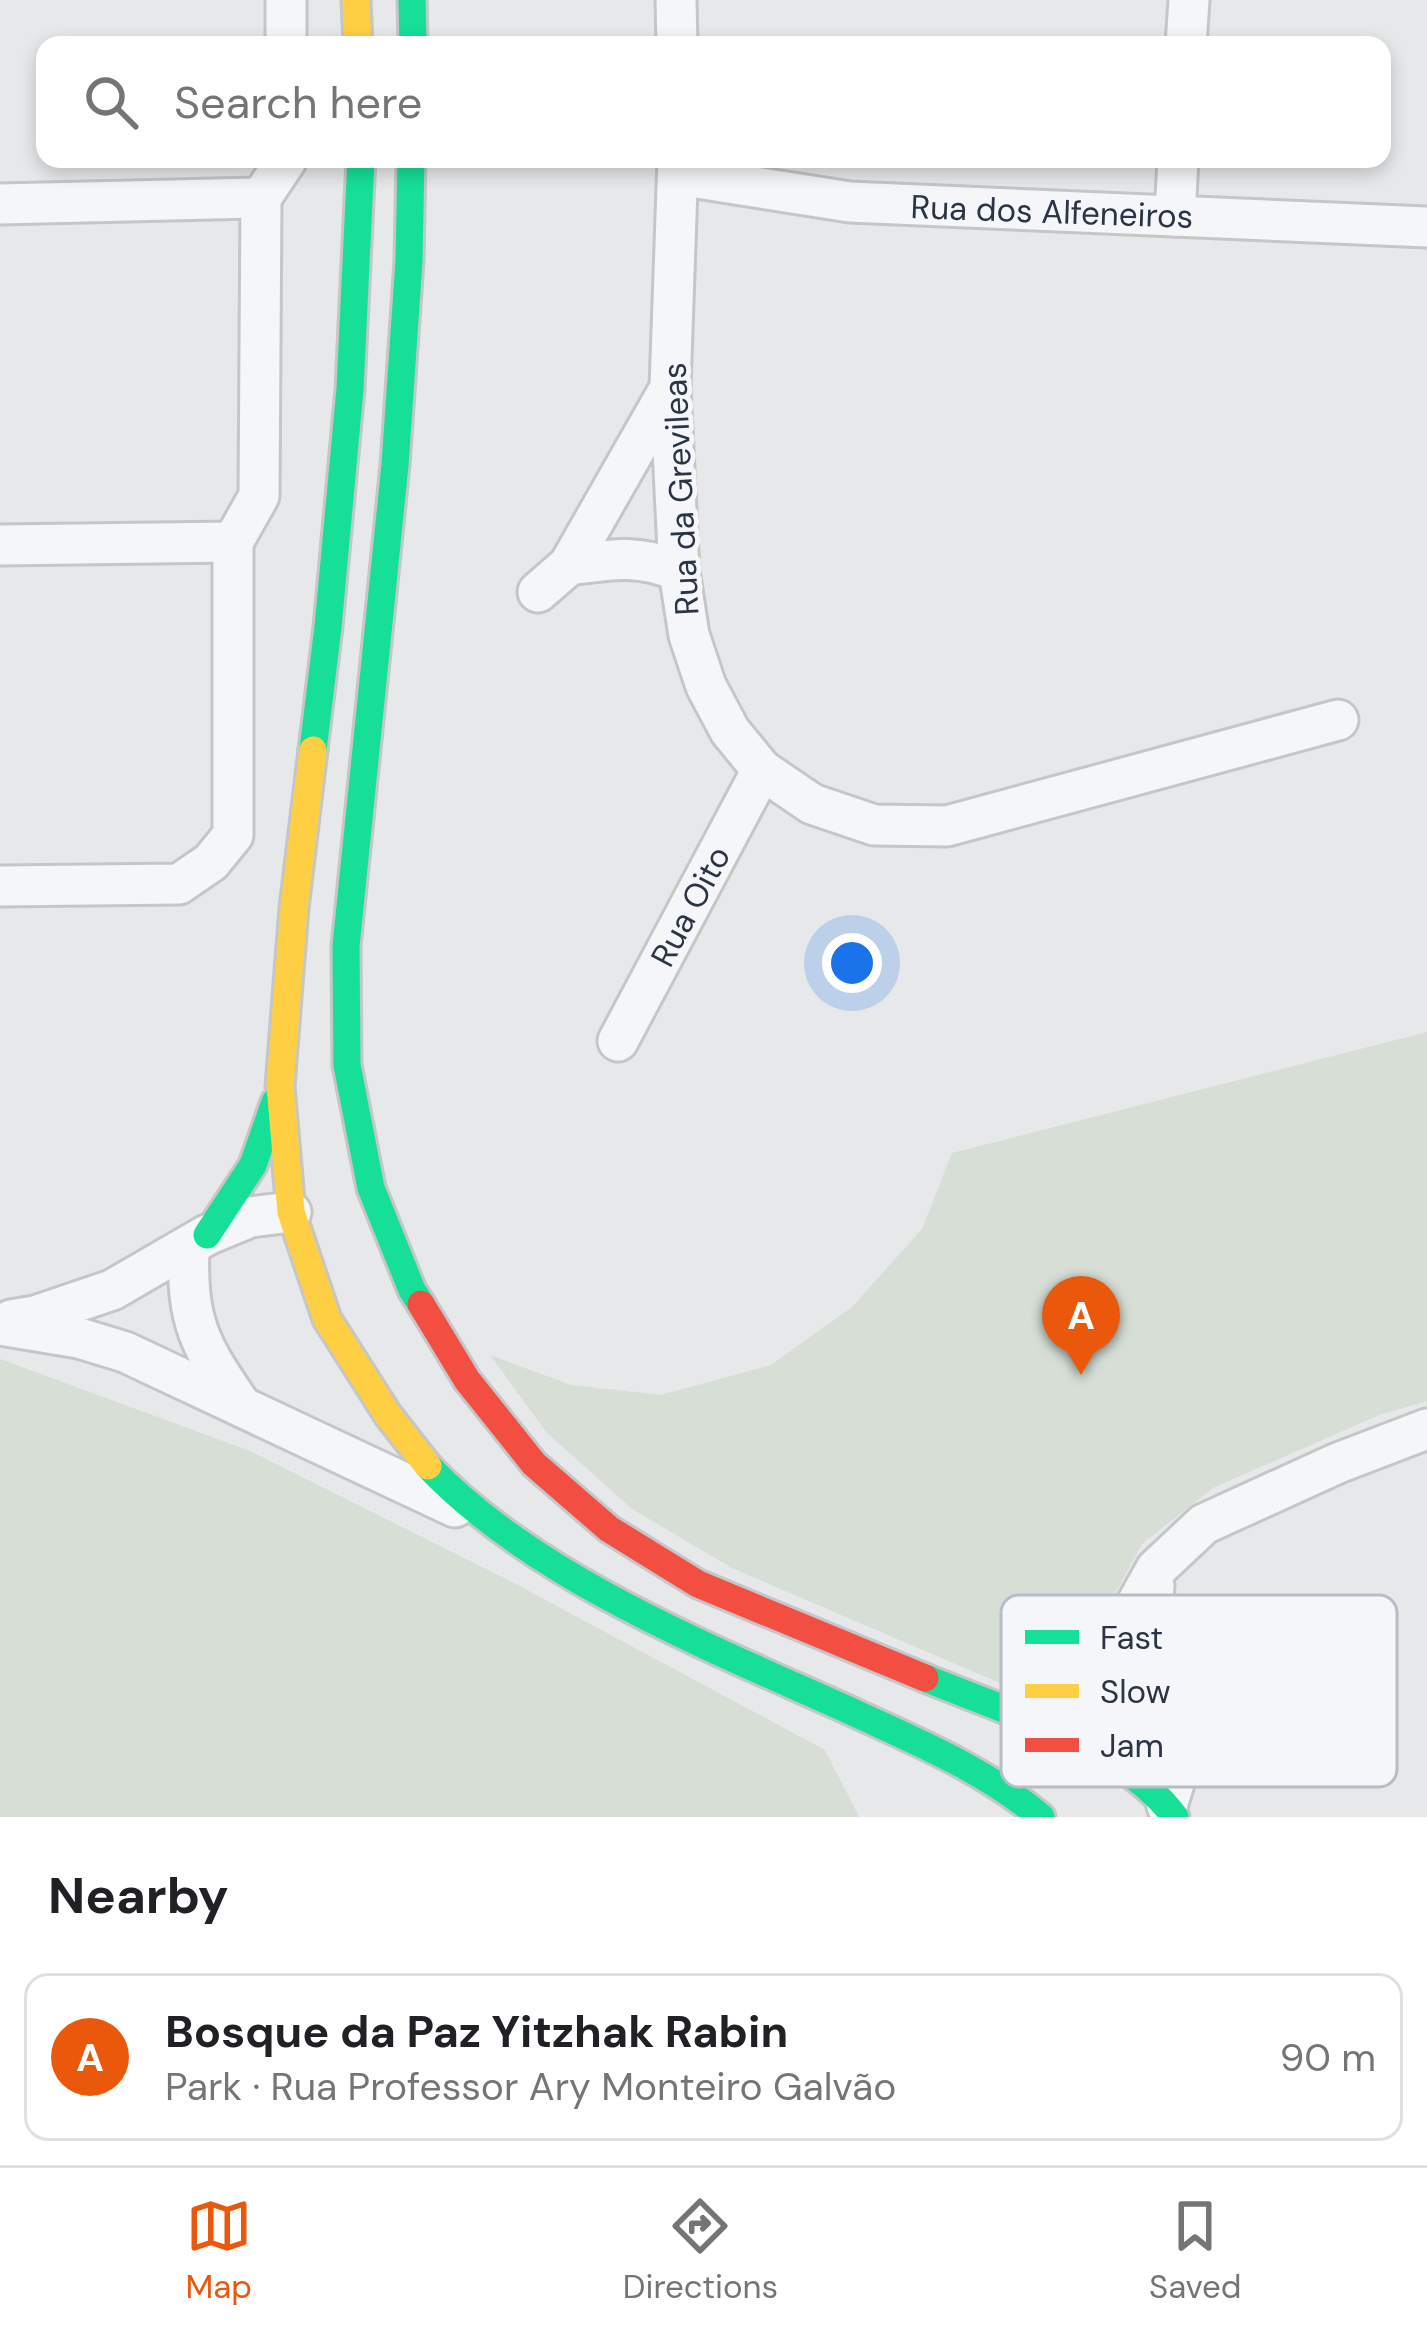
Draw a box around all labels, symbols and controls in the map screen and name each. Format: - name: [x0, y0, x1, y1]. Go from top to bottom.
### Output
- search box: [36, 36, 1391, 168]
- icon: search: [78, 69, 144, 135]
- text: Search here: [174, 73, 422, 132]
- street label: Rua dos Alfeneiros: [910, 185, 1194, 238]
- street label: Rua da Grevileas: [652, 361, 709, 617]
- street label: Rua Oito: [641, 838, 740, 974]
- your location: [822, 933, 882, 993]
- pin: A: [1042, 1276, 1120, 1375]
- legend: [1001, 1595, 1397, 1787]
- text: Fast: [1100, 1616, 1163, 1659]
- text: Slow: [1100, 1670, 1171, 1713]
- text: Jam: [1100, 1724, 1164, 1767]
- text: Nearby: [48, 1862, 229, 1929]
- text: Bosque da Paz Yitzhak Rabin: [165, 2002, 788, 2061]
- text: A: [76, 2032, 104, 2083]
- text: 90 m: [1280, 2032, 1376, 2083]
- text: Park · Rua Professor Ary Monteiro Galvão: [165, 2061, 896, 2112]
- tab: Map: [185, 2193, 252, 2308]
- tab: Directions: [623, 2193, 778, 2308]
- tab: Saved: [1149, 2193, 1242, 2308]

